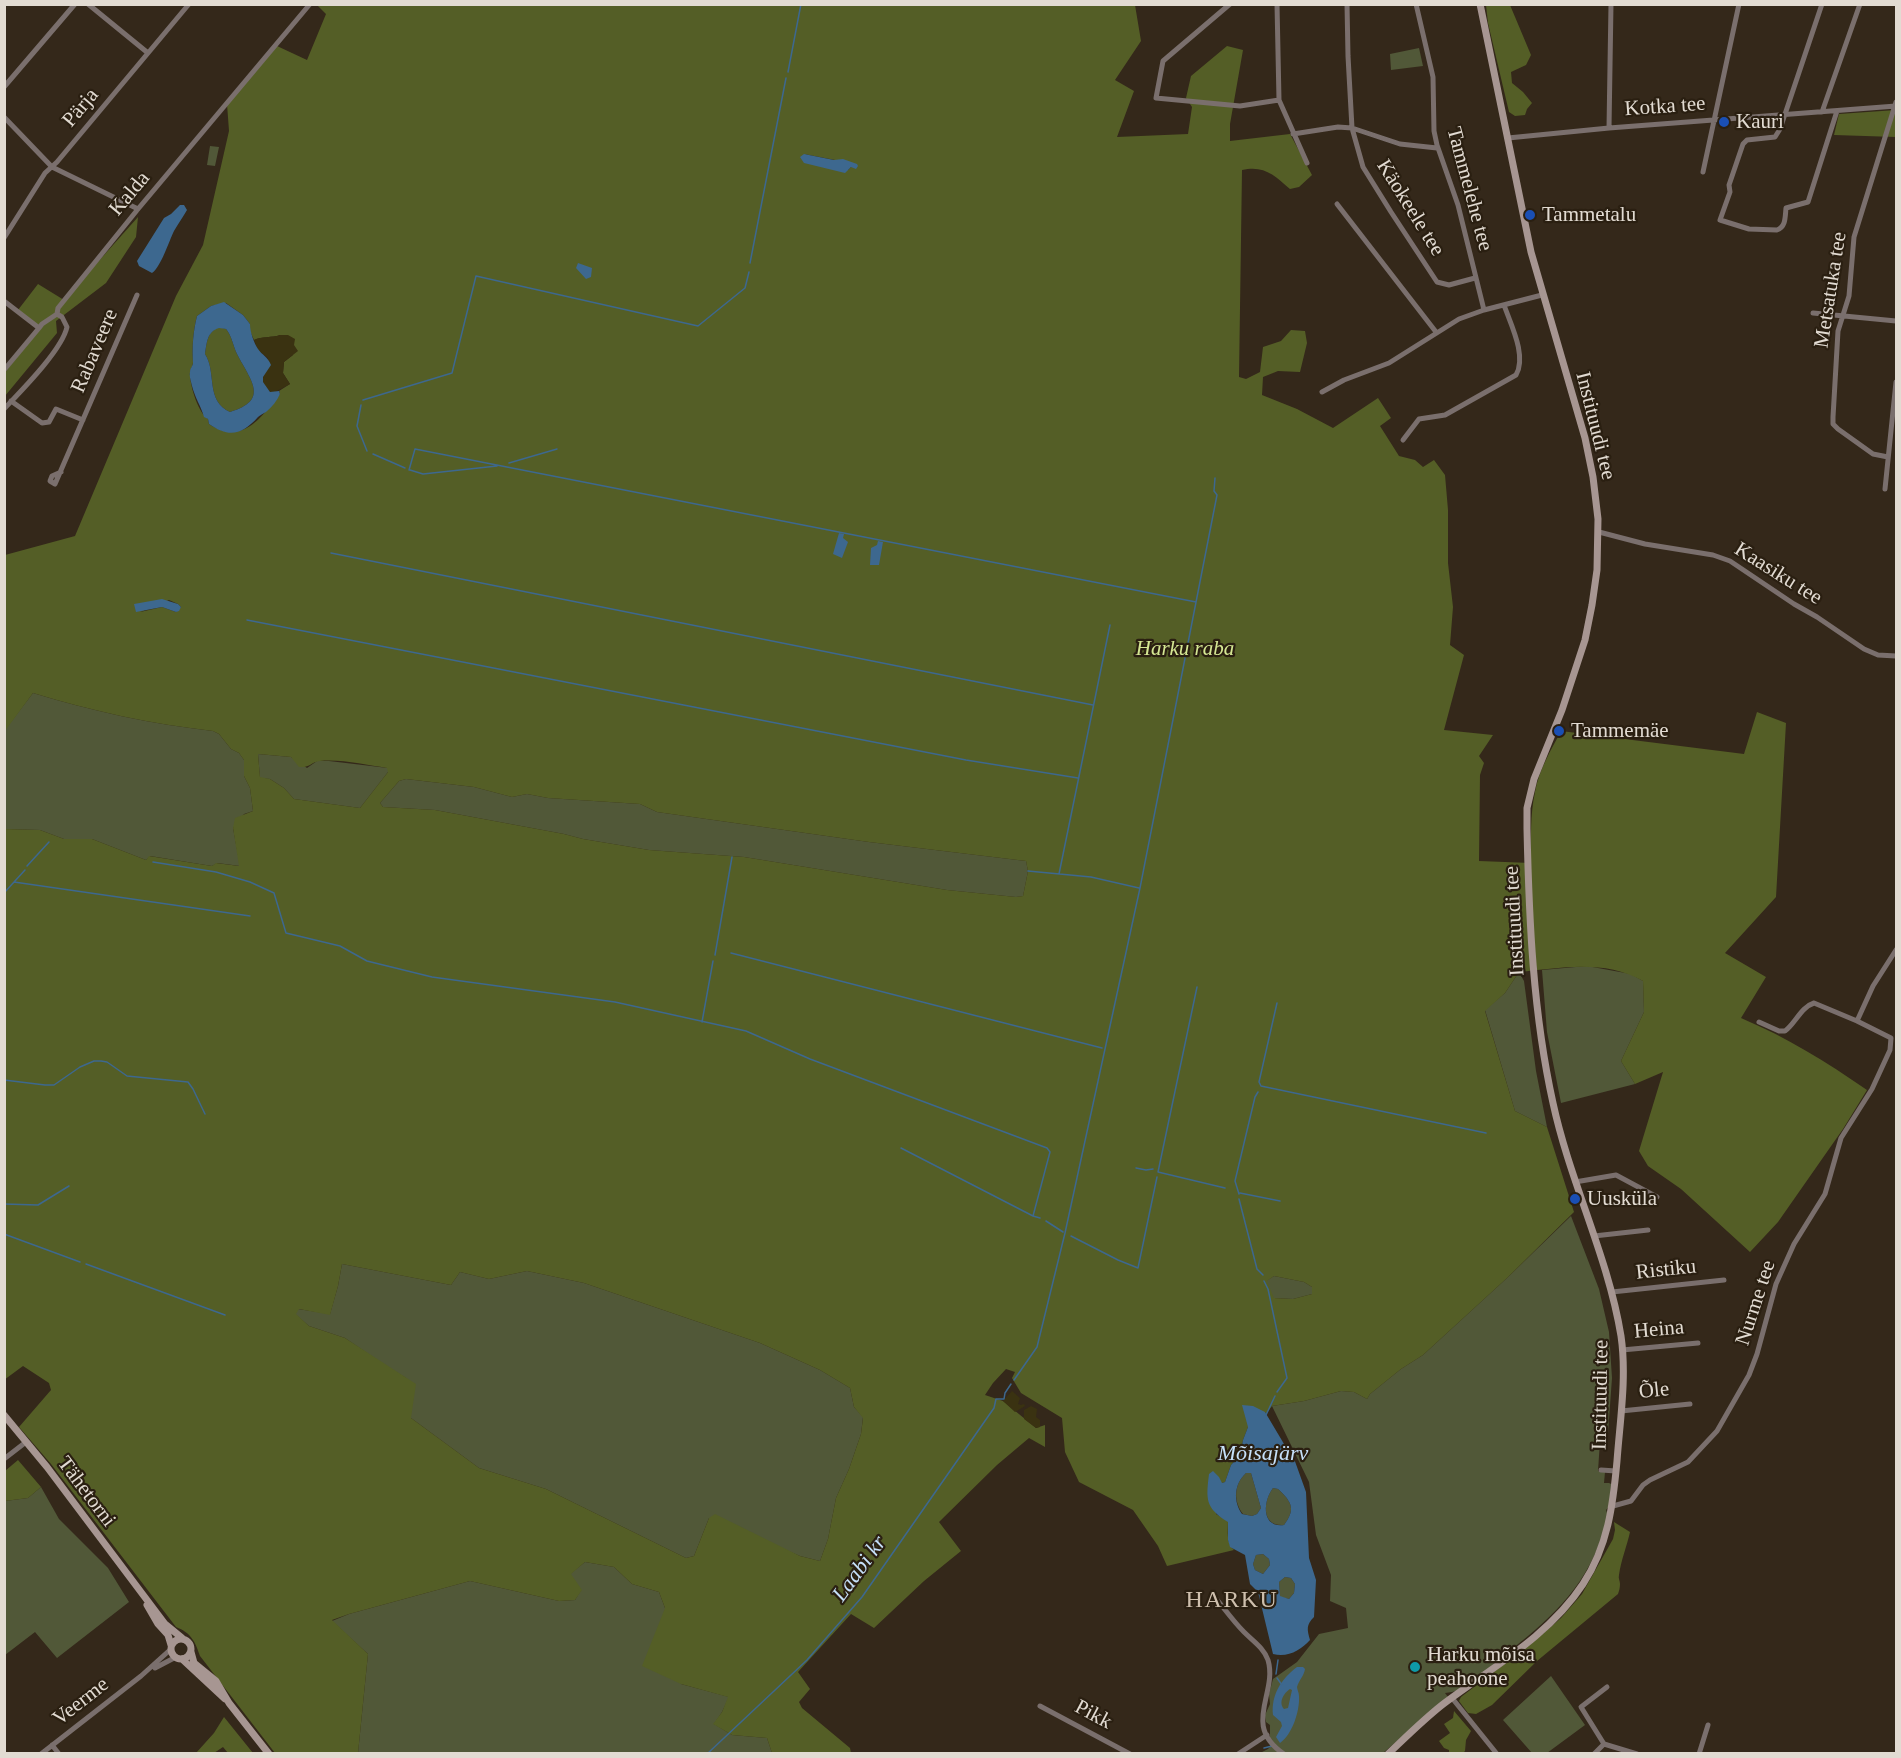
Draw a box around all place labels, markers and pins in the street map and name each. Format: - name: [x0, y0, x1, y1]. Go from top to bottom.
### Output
- place label: Kauri: [1736, 109, 1784, 135]
- marker: Kauri: [1717, 115, 1731, 129]
- place label: Tammetalu: [1542, 202, 1636, 228]
- marker: Tammetalu: [1523, 208, 1537, 222]
- place label: Tammemäe: [1571, 718, 1669, 744]
- marker: Tammemäe: [1552, 724, 1566, 738]
- place label: Uusküla: [1587, 1186, 1657, 1212]
- marker: Uusküla: [1568, 1192, 1582, 1206]
- place label: Harku mõisa peahoone: [1427, 1642, 1535, 1692]
- marker: Harku mõisa peahoone: [1408, 1660, 1422, 1674]

